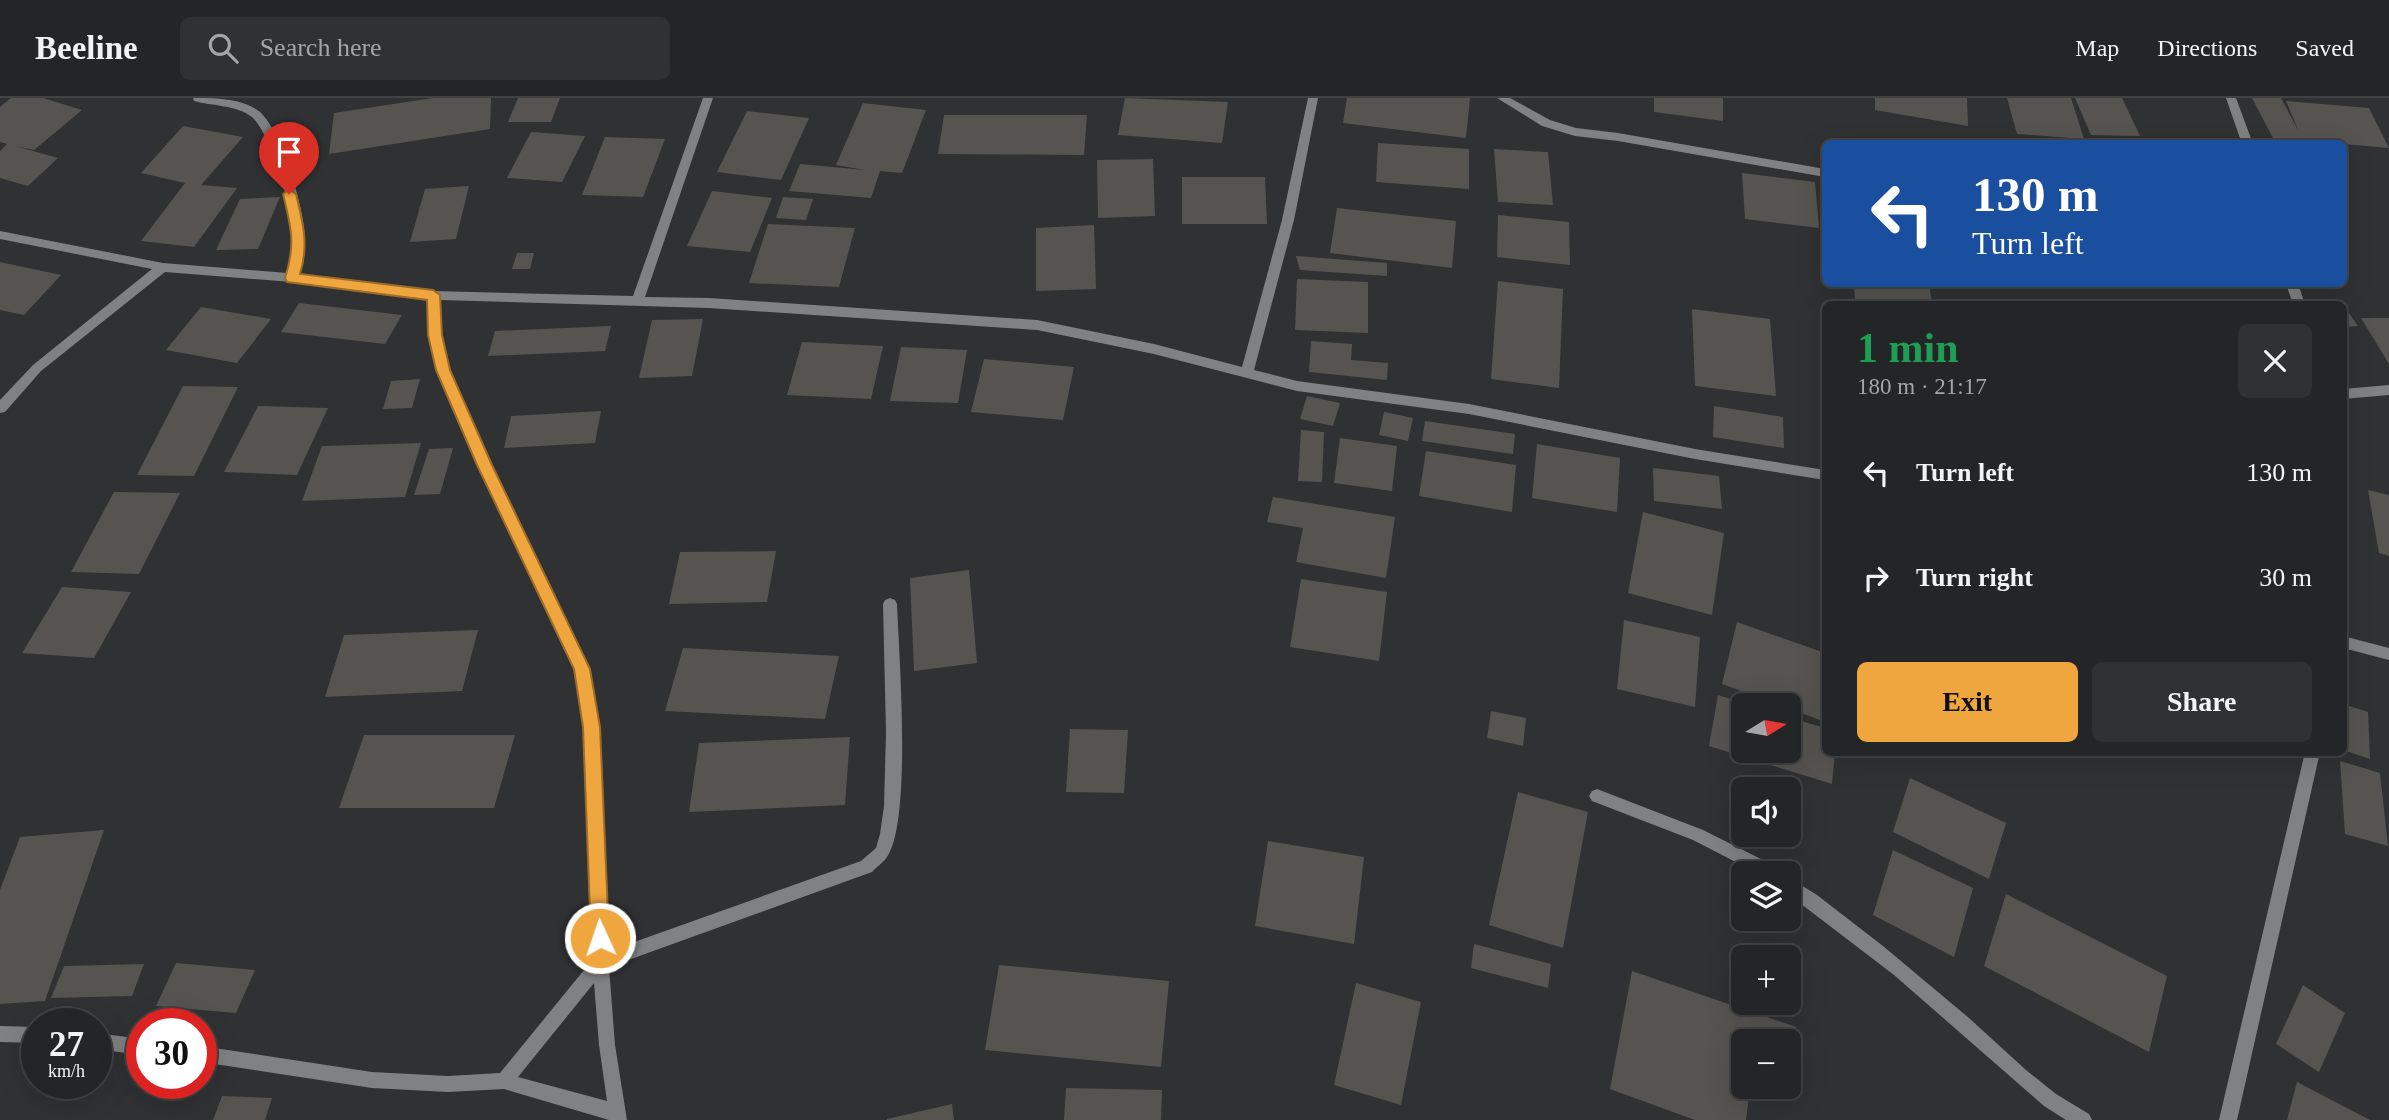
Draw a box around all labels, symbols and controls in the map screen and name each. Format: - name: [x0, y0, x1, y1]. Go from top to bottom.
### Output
- search box: [180, 17, 670, 80]
- icon: search: [204, 29, 242, 67]
- text: Beeline: [35, 30, 138, 66]
- text: Search here: [260, 33, 382, 62]
- text: Map: [2075, 35, 2119, 61]
- text: Directions: [2157, 35, 2257, 61]
- text: Saved: [2295, 35, 2354, 61]
- pin: [259, 122, 319, 194]
- icon: arrive: [270, 133, 308, 171]
- text: 130 m: [1972, 167, 2099, 222]
- icon: left: [1857, 168, 1948, 259]
- text: Turn left: [1972, 225, 2084, 261]
- button: close: [2238, 324, 2312, 398]
- text: 1 min: [1857, 325, 1959, 371]
- text: 180 m · 21:17: [1857, 374, 1987, 399]
- icon: left: [1857, 454, 1895, 492]
- text: Turn left: [1916, 458, 2014, 487]
- text: 130 m: [2246, 458, 2312, 487]
- icon: right: [1857, 559, 1895, 597]
- text: Turn right: [1916, 563, 2033, 592]
- text: 30 m: [2259, 563, 2312, 592]
- button: Exit: [1857, 662, 2078, 742]
- button: Share: [2092, 662, 2312, 742]
- north arrow: [1731, 693, 1801, 763]
- map controls: [1731, 693, 1801, 1099]
- button: sound: [1731, 777, 1801, 847]
- button: layers: [1731, 861, 1801, 931]
- position arrow: [563, 901, 637, 975]
- button: +: [1731, 945, 1801, 1015]
- speed limit sign: 30: [126, 1008, 217, 1099]
- text: 27: [49, 1025, 84, 1064]
- button: −: [1731, 1029, 1801, 1099]
- text: km/h: [48, 1061, 85, 1081]

